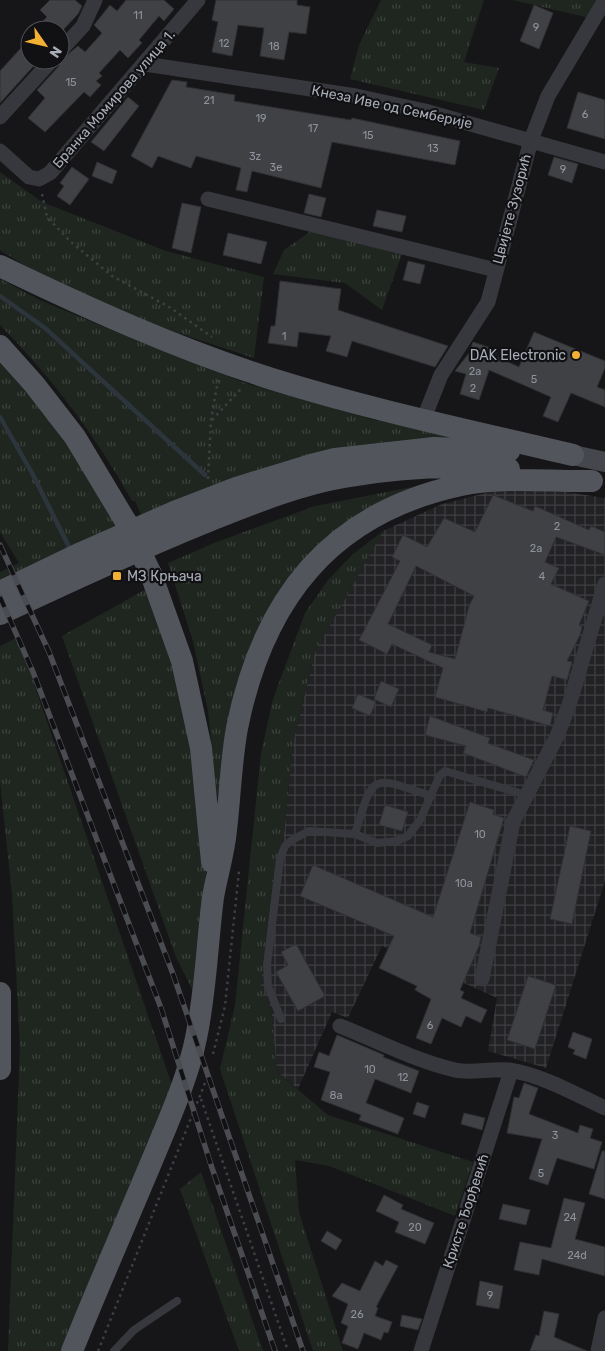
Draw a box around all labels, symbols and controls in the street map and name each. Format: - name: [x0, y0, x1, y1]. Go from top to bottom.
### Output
- house number: 11: [133, 9, 143, 22]
- north arrow: [20, 20, 70, 70]
- house number: 9: [533, 21, 539, 34]
- street label: Бранка Момирова улица 1.: [49, 26, 179, 172]
- house number: 12: [218, 37, 230, 50]
- house number: 18: [268, 40, 280, 53]
- text: N: [45, 43, 65, 61]
- house number: 15: [65, 76, 77, 89]
- street label: Кнеза Иве од Семберије: [310, 82, 474, 132]
- house number: 21: [203, 94, 215, 107]
- house number: 6: [582, 108, 589, 121]
- house number: 19: [255, 112, 267, 125]
- house number: 17: [308, 122, 319, 135]
- house number: 15: [362, 129, 374, 142]
- house number: 13: [427, 142, 439, 155]
- house number: 3z: [249, 150, 262, 163]
- street label: Цвијете Зузорић: [489, 152, 535, 266]
- house number: 3e: [270, 161, 282, 174]
- house number: 9: [560, 163, 566, 176]
- house number: 1: [282, 330, 286, 343]
- place label: DAK Electronic: [470, 347, 566, 364]
- marker: DAK Electronic: [570, 349, 582, 361]
- house number: 2a: [469, 365, 481, 378]
- house number: 5: [531, 373, 538, 386]
- house number: 2: [470, 382, 476, 395]
- house number: 2: [554, 520, 560, 533]
- house number: 2a: [530, 542, 542, 555]
- place label: МЗ Крњача: [127, 568, 202, 585]
- marker: МЗ Крњача: [111, 570, 123, 582]
- house number: 4: [539, 570, 546, 583]
- house number: 10: [474, 828, 486, 841]
- house number: 10a: [455, 877, 473, 890]
- house number: 6: [427, 1019, 434, 1032]
- house number: 10: [364, 1063, 376, 1076]
- house number: 12: [397, 1071, 409, 1084]
- house number: 8a: [329, 1089, 343, 1102]
- house number: 3: [552, 1129, 559, 1142]
- street label: Кристе Ђорђевић: [439, 1152, 493, 1270]
- house number: 5: [538, 1167, 545, 1180]
- house number: 24: [563, 1211, 577, 1224]
- house number: 20: [408, 1221, 422, 1234]
- house number: 24d: [567, 1249, 587, 1262]
- house number: 9: [487, 1289, 493, 1302]
- house number: 26: [350, 1308, 364, 1321]

